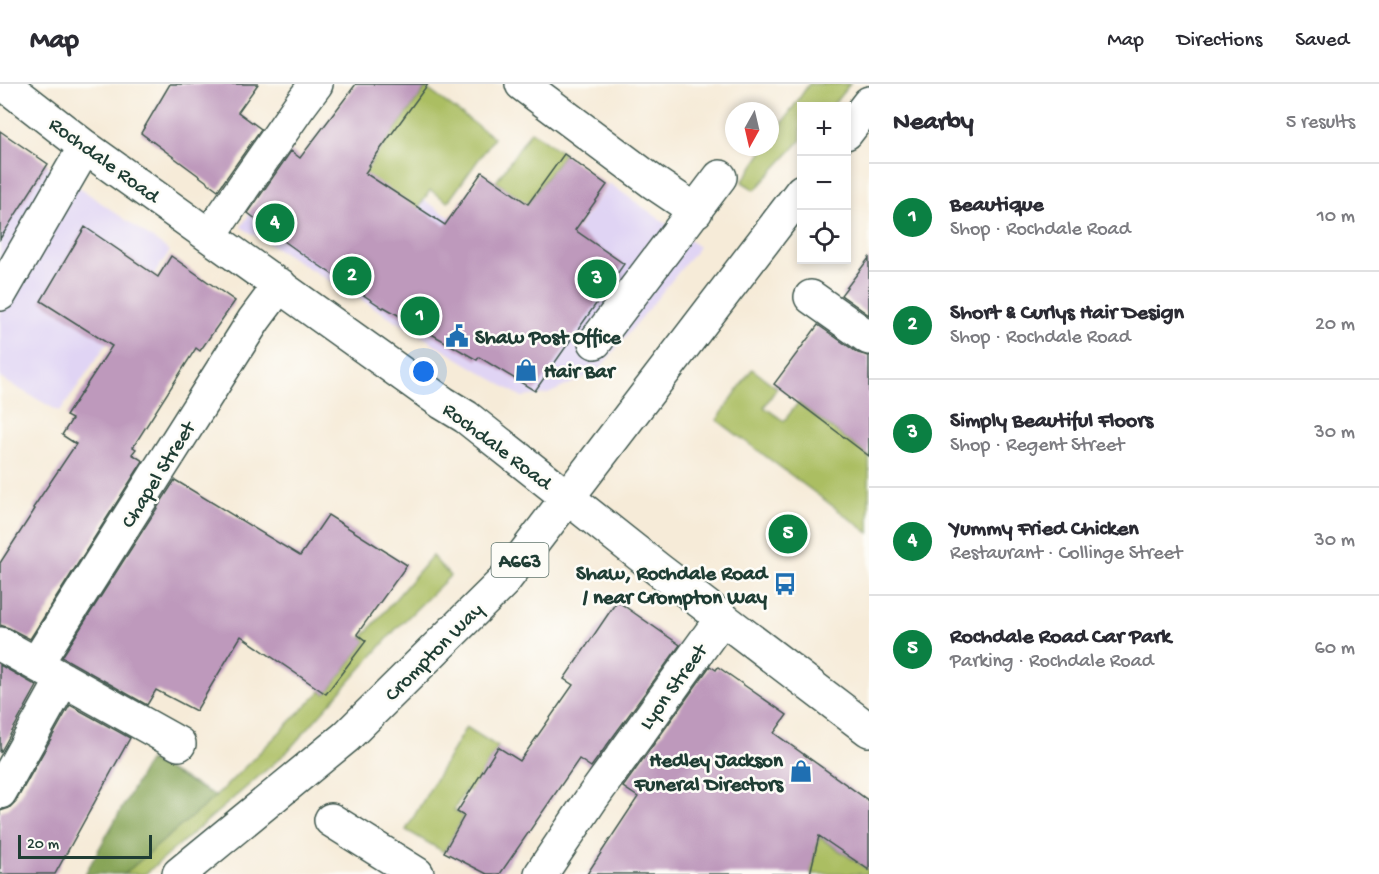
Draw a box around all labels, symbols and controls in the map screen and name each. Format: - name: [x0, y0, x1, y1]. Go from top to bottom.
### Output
- text: Map: [30, 25, 79, 58]
- text: Map: [1107, 29, 1144, 54]
- text: Directions: [1177, 29, 1262, 54]
- text: Saved: [1295, 29, 1349, 54]
- north arrow: [725, 102, 779, 156]
- map controls: [797, 102, 851, 264]
- button: +: [797, 102, 851, 156]
- text: Nearby: [893, 108, 974, 139]
- text: 5 results: [1286, 112, 1355, 135]
- street label: Rochdale Road: [43, 113, 164, 211]
- button: −: [797, 156, 851, 210]
- text: Beautique: [950, 193, 1044, 219]
- pin: 4: [256, 200, 294, 246]
- text: 1: [908, 206, 917, 229]
- text: 10 m: [1317, 206, 1355, 229]
- button: locate: [797, 210, 851, 264]
- text: Shop · Rochdale Road: [950, 219, 1130, 242]
- pin: 2: [332, 254, 372, 298]
- pin: 3: [578, 256, 616, 302]
- pin: 1: [400, 294, 440, 338]
- text: Short & Curlys Hair Design: [950, 301, 1184, 327]
- text: 2: [908, 314, 917, 337]
- text: 20 m: [1315, 314, 1355, 337]
- public building icon: Shaw Post Office: [444, 323, 470, 349]
- place label: Shaw Post Office: [475, 327, 622, 352]
- text: Shop · Rochdale Road: [950, 327, 1130, 350]
- your location: [409, 357, 438, 386]
- shop icon: Hair Bar: [513, 357, 539, 383]
- place label: Hair Bar: [544, 361, 617, 386]
- street label: Rochdale Road: [436, 399, 557, 498]
- text: Simply Beautiful Floors: [950, 409, 1153, 435]
- street label: Chapel Street: [117, 416, 204, 534]
- text: 3: [907, 422, 918, 445]
- text: 30 m: [1314, 422, 1355, 445]
- text: Shop · Regent Street: [950, 435, 1124, 458]
- pin: 5: [768, 512, 808, 556]
- text: Yummy Fried Chicken: [950, 517, 1139, 543]
- text: 4: [908, 530, 917, 553]
- text: 30 m: [1314, 530, 1355, 553]
- road number: A663: [492, 543, 548, 577]
- text: Restaurant · Collinge Street: [950, 543, 1182, 566]
- place label: Shaw, Rochdale Road / near Crompton Way: [576, 563, 770, 612]
- bus stop icon: Shaw, Rochdale Road / near Crompton Way: [772, 571, 798, 597]
- street label: Crompton Way: [381, 599, 490, 708]
- text: Rochdale Road Car Park: [950, 625, 1171, 651]
- street label: Lyon Street: [635, 638, 716, 736]
- text: 5: [907, 638, 918, 661]
- text: 60 m: [1315, 638, 1355, 661]
- text: Parking · Rochdale Road: [950, 651, 1153, 674]
- place label: Hedley Jackson Funeral Directors: [634, 750, 784, 799]
- shop icon: Hedley Jackson Funeral Directors: [788, 758, 814, 784]
- scale bar: [18, 832, 152, 860]
- text: 20 m: [27, 836, 59, 855]

